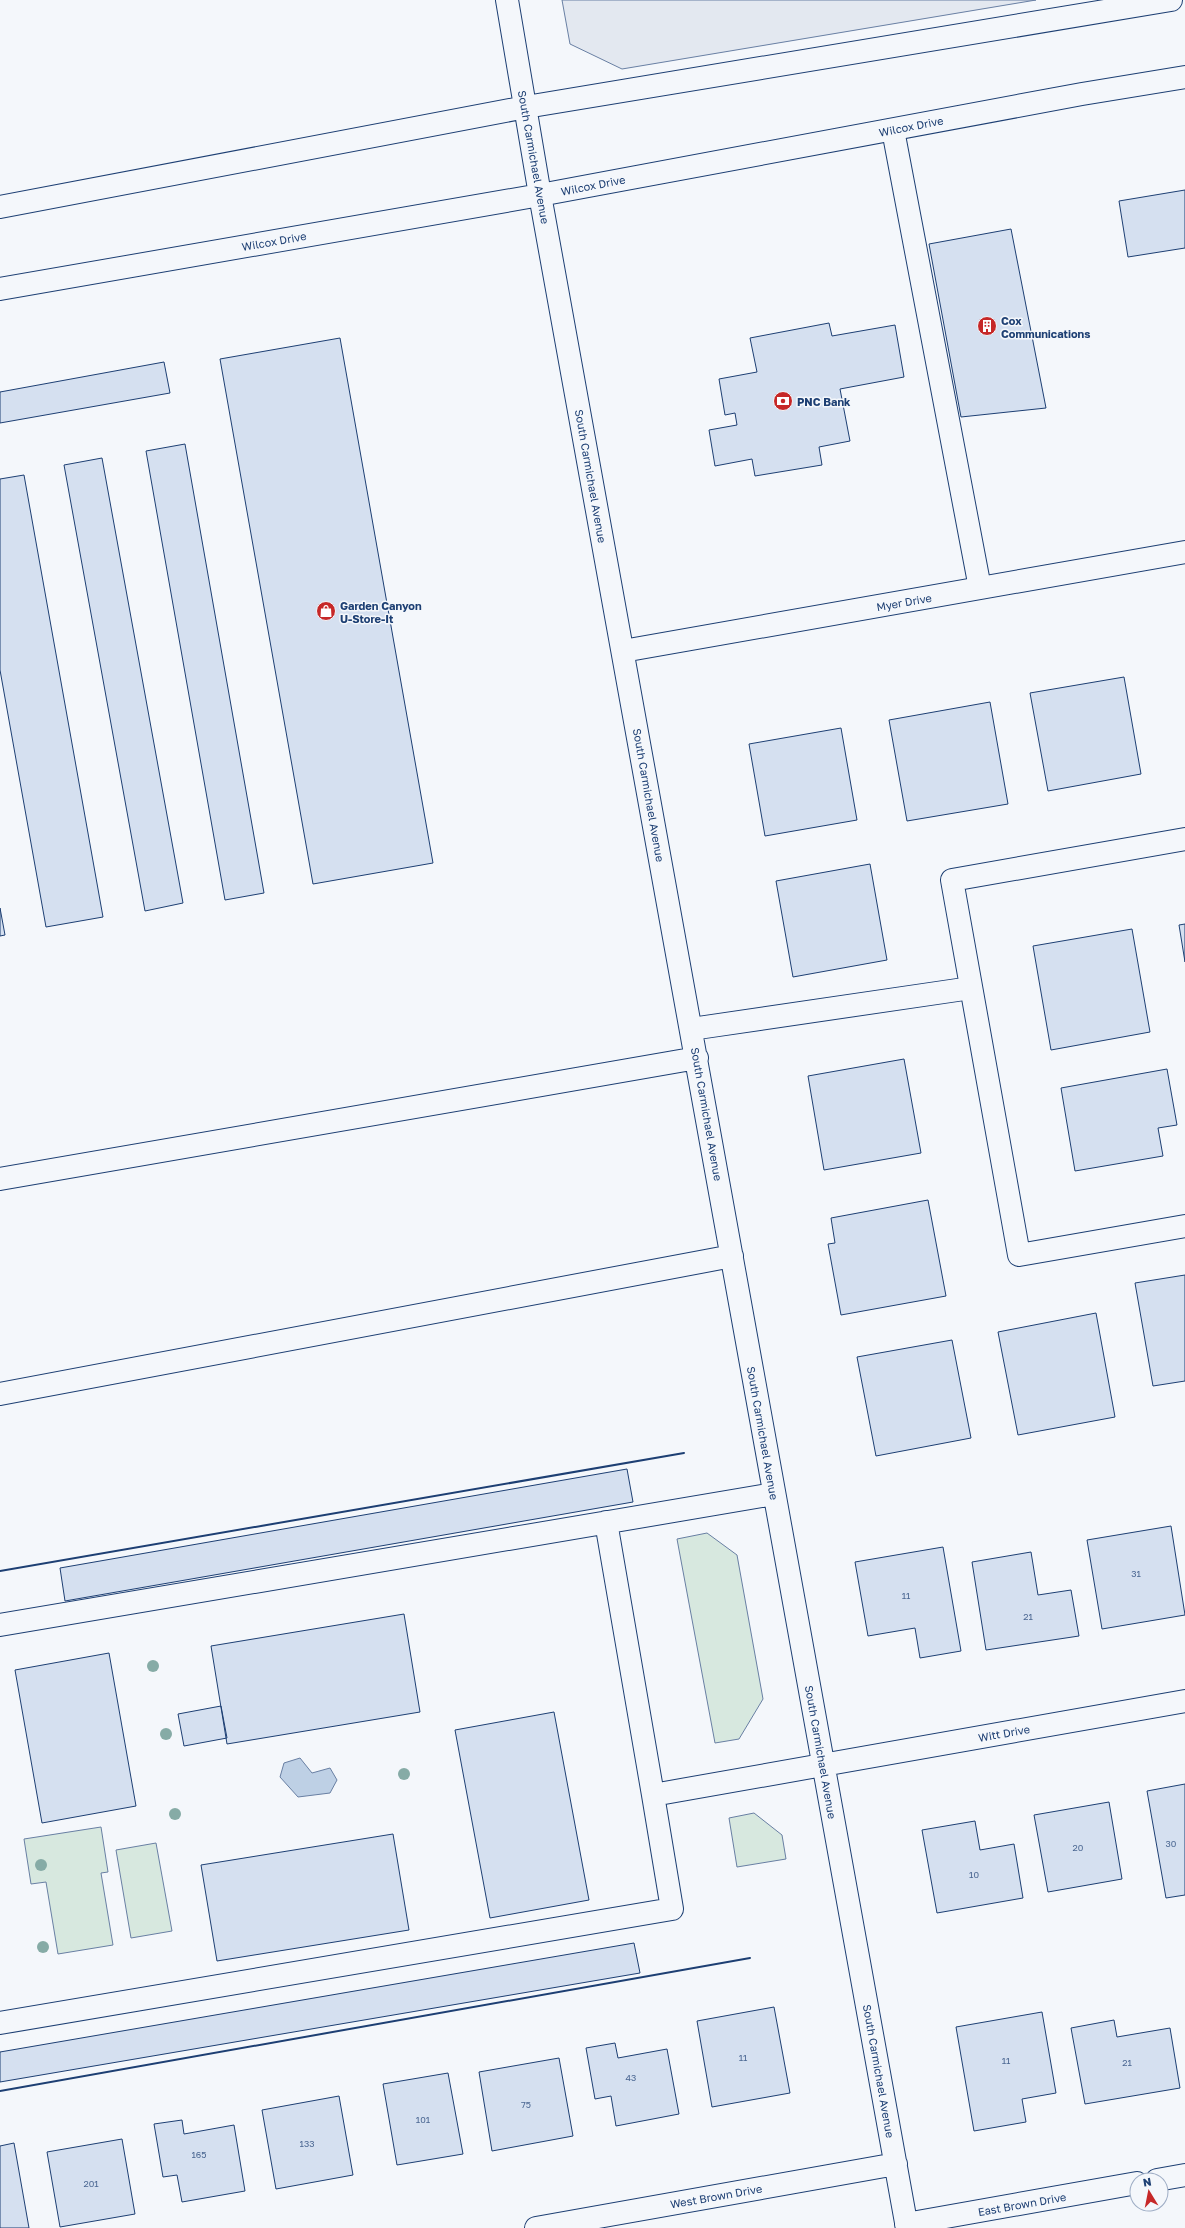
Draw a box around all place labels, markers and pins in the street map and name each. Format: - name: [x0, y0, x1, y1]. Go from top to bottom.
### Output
- place label: Cox Communications: [1001, 314, 1090, 340]
- building icon: Cox Communications: [976, 315, 998, 337]
- bank icon: PNC Bank: [772, 390, 794, 412]
- place label: PNC Bank: [797, 395, 851, 408]
- place label: Garden Canyon U-Store-It: [340, 599, 422, 625]
- shop icon: Garden Canyon U-Store-It: [315, 600, 337, 622]

